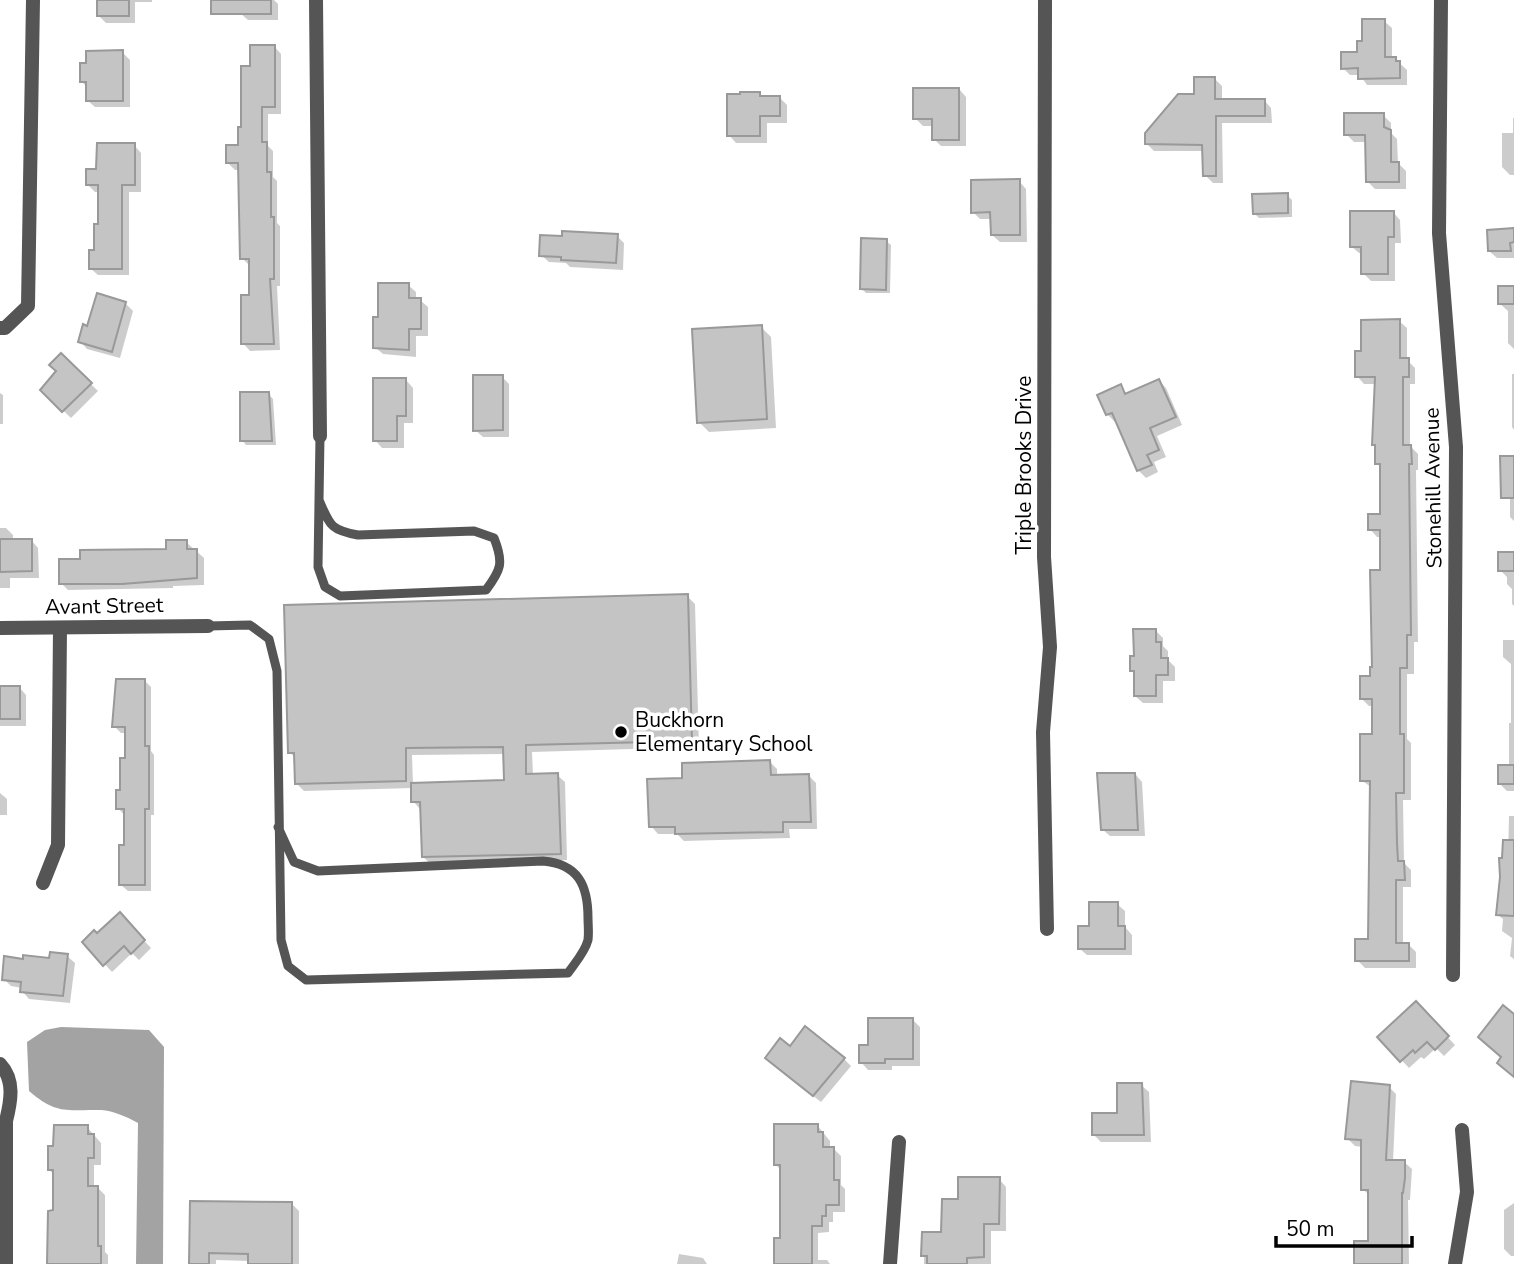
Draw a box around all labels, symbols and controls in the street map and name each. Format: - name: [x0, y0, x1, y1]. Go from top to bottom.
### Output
- street label: Triple Brooks Drive: [1010, 376, 1038, 554]
- street label: Stonehill Avenue: [1418, 407, 1448, 569]
- street label: Avant Street: [45, 591, 164, 621]
- place label: Buckhorn Elementary School: [635, 706, 813, 758]
- marker: Buckhorn Elementary School: [613, 724, 629, 740]
- scale bar: [1276, 1204, 1412, 1248]
- text: 50 m: [1286, 1215, 1335, 1243]

